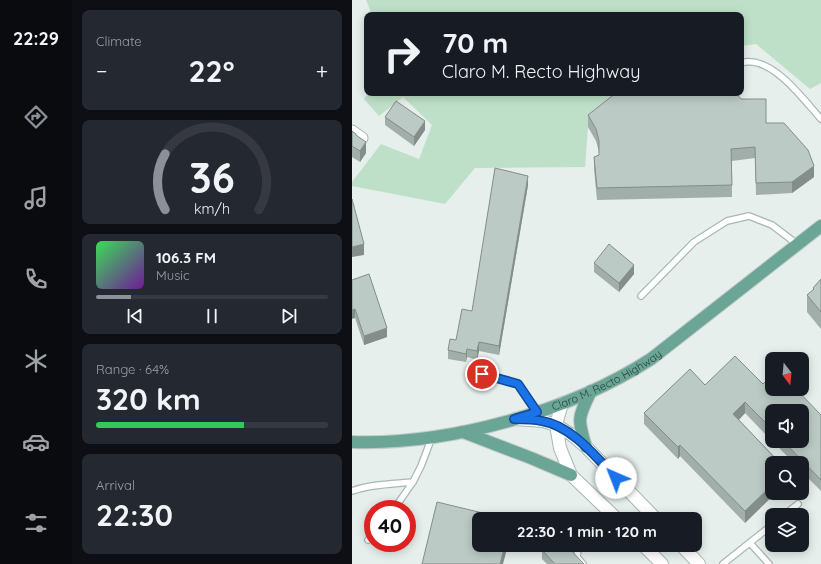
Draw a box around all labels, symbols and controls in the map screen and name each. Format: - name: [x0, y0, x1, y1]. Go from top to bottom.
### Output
- text: 70 m: [442, 25, 508, 60]
- text: 22:29: [13, 27, 59, 50]
- icon: right: [376, 28, 428, 80]
- text: Climate: [96, 33, 142, 49]
- text: 22°: [189, 52, 234, 90]
- text: −: [96, 57, 107, 85]
- text: +: [316, 57, 328, 85]
- text: Claro M. Recto Highway: [442, 60, 640, 83]
- icon: directions: [22, 103, 50, 131]
- text: 36: [189, 151, 235, 203]
- icon: music: [22, 184, 50, 212]
- text: km/h: [194, 200, 230, 218]
- text: 106.3 FM: [156, 248, 216, 267]
- icon: phone: [22, 265, 50, 293]
- text: Music: [156, 267, 190, 283]
- icon: previous: [124, 305, 146, 327]
- icon: pause: [201, 305, 223, 327]
- icon: next: [278, 305, 300, 327]
- icon: climate: [22, 347, 50, 375]
- street label: Claro M. Recto Highway: [550, 347, 664, 414]
- north arrow: [765, 352, 809, 396]
- map controls: [765, 352, 809, 552]
- pin: [465, 357, 499, 391]
- text: Range · 64%: [96, 361, 169, 377]
- icon: arrive: [471, 363, 493, 385]
- text: 320 km: [96, 380, 201, 418]
- button: sound: [765, 404, 809, 448]
- icon: car: [22, 428, 50, 456]
- button: search: [765, 456, 809, 500]
- position arrow: [595, 457, 637, 499]
- text: Arrival: [96, 477, 135, 493]
- text: 22:30: [96, 496, 173, 534]
- speed limit sign: 40: [364, 500, 416, 552]
- button: layers: [765, 508, 809, 552]
- icon: filters: [22, 509, 50, 537]
- text: 22:30 · 1 min · 120 m: [517, 522, 657, 541]

